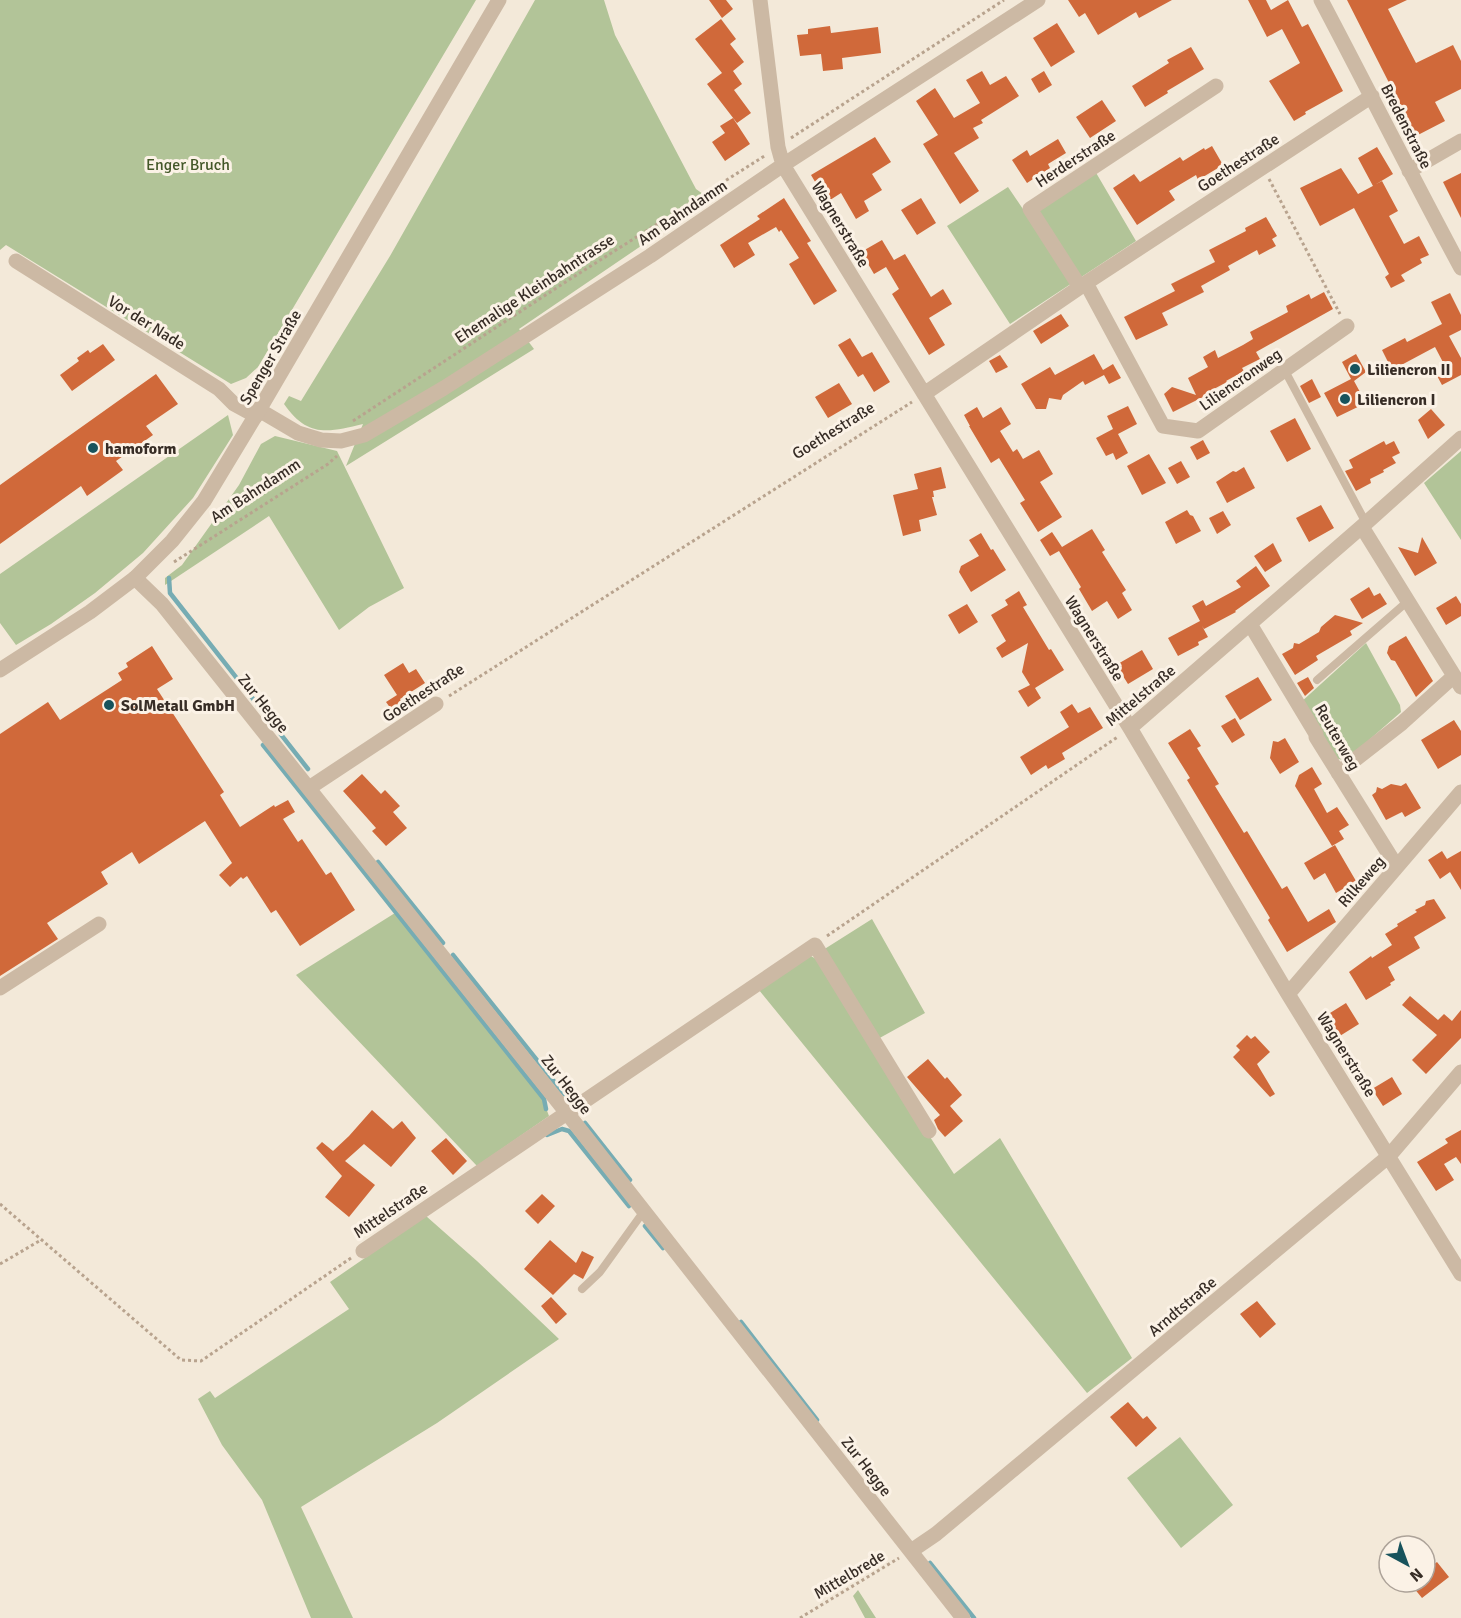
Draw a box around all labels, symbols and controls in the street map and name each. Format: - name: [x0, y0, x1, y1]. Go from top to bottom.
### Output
- street label: Bredenstraße: [1376, 81, 1436, 172]
- street label: Herderstraße: [1032, 126, 1119, 192]
- street label: Goethestraße: [1194, 129, 1283, 197]
- park label: Enger Bruch: [146, 155, 230, 175]
- street label: Am Bahndamm: [634, 176, 731, 250]
- street label: Wagnerstraße: [807, 178, 874, 271]
- street label: Ehemalige Kleinbahntrasse: [451, 230, 618, 348]
- street label: Vor der Nade: [104, 291, 189, 354]
- street label: Spenger Straße: [236, 306, 306, 409]
- street label: Liliencronweg: [1196, 344, 1286, 415]
- place label: Liliencron II: [1367, 360, 1451, 380]
- marker: Liliencron II: [1348, 362, 1362, 376]
- place label: Liliencron I: [1357, 390, 1436, 410]
- marker: Liliencron I: [1338, 392, 1352, 406]
- street label: Goethestraße: [789, 398, 878, 464]
- place label: hamoform: [105, 439, 177, 459]
- marker: hamoform: [86, 441, 100, 455]
- street label: Am Bahndamm: [207, 454, 304, 527]
- street label: Wagnerstraße: [1060, 592, 1128, 685]
- street label: Goethestraße: [379, 659, 468, 727]
- street label: Mittelstraße: [1101, 661, 1180, 731]
- street label: Zur Hegge: [233, 670, 293, 737]
- place label: SolMetall GmbH: [121, 696, 235, 716]
- marker: SolMetall GmbH: [102, 698, 116, 712]
- street label: Reuterweg: [1310, 701, 1364, 774]
- street label: Rilkeweg: [1334, 852, 1390, 912]
- street label: Wagnerstraße: [1312, 1008, 1380, 1101]
- street label: Zur Hegge: [537, 1051, 596, 1119]
- street label: Mittelstraße: [350, 1179, 432, 1243]
- street label: Arndtstraße: [1144, 1272, 1221, 1341]
- street label: Zur Hegge: [837, 1433, 896, 1501]
- north arrow: [1377, 1534, 1437, 1594]
- street label: Mittelbrede: [810, 1546, 889, 1604]
- text: N: [1405, 1563, 1427, 1586]

